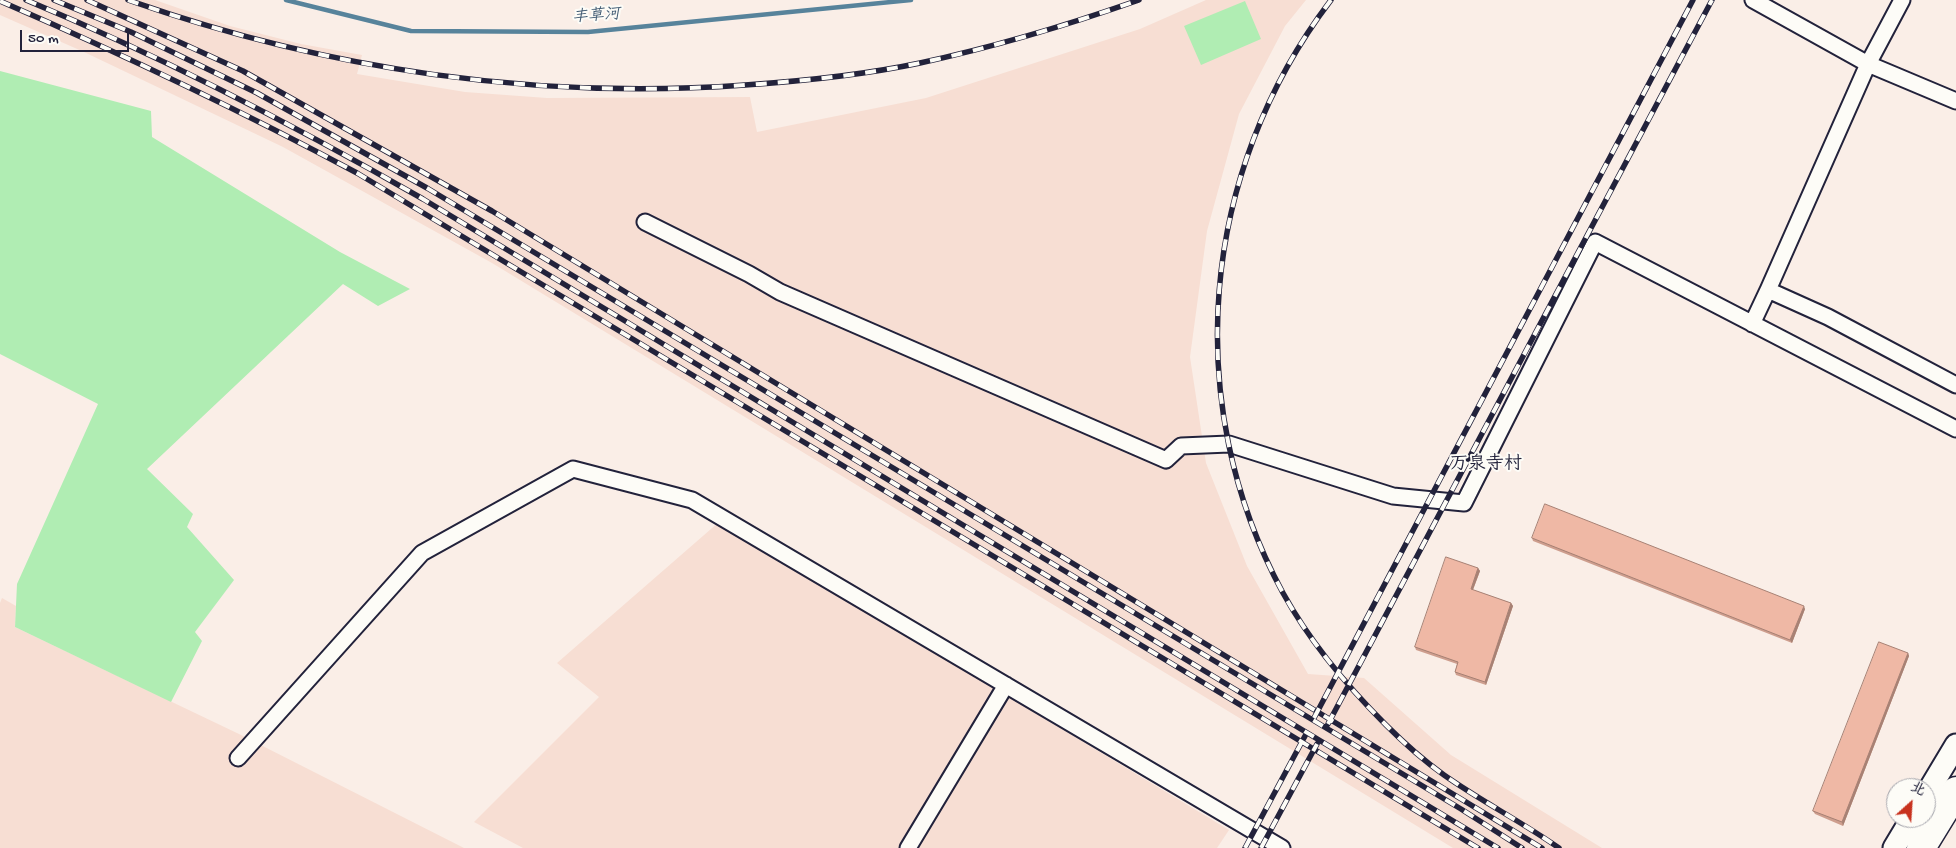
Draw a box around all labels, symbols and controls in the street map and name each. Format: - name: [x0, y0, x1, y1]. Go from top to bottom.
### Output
- water label: 丰草河: [571, 6, 621, 28]
- scale bar: [22, 20, 131, 52]
- text: 50 m: [28, 30, 59, 48]
- district label: 万泉寺村: [1450, 454, 1522, 476]
- north arrow: [1886, 778, 1936, 828]
- text: 北: [1907, 779, 1927, 801]

